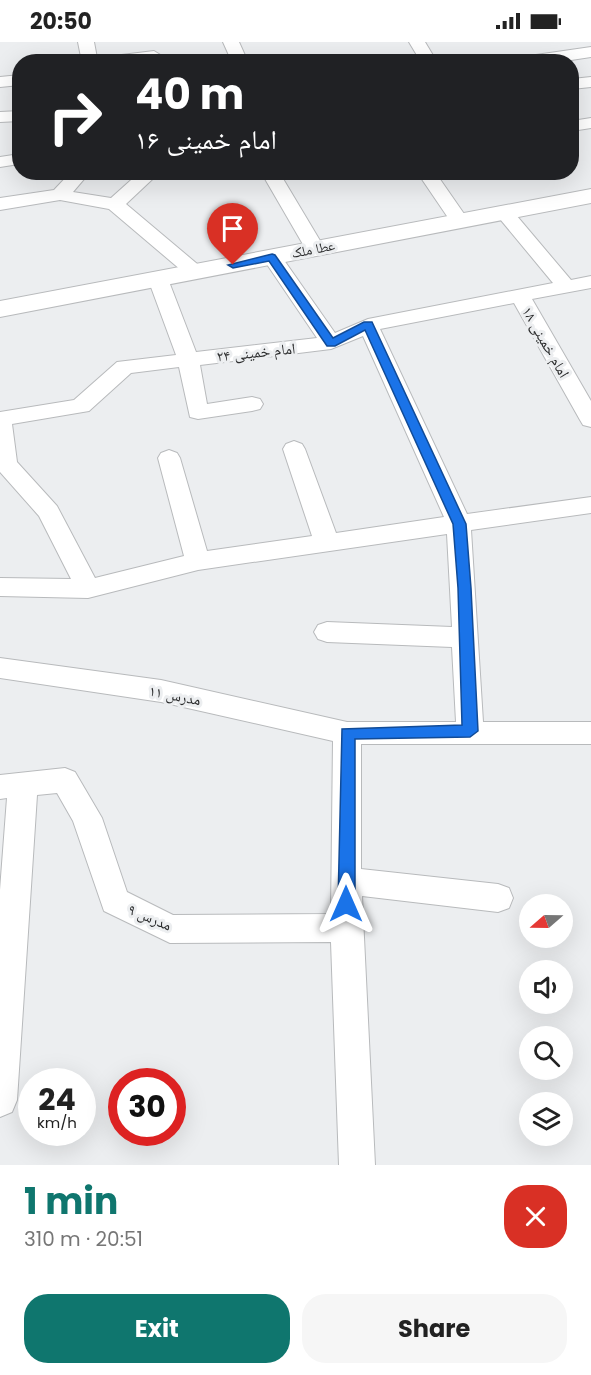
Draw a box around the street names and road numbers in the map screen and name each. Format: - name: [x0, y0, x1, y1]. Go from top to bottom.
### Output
- street label: عطا ملک: [290, 235, 336, 263]
- street label: امام خمینی ۱۸: [517, 303, 575, 381]
- street label: امام خمینی ۲۴: [216, 337, 296, 367]
- street label: مدرس ۱۱: [147, 680, 203, 710]
- street label: مدرس ۹: [125, 898, 175, 936]

